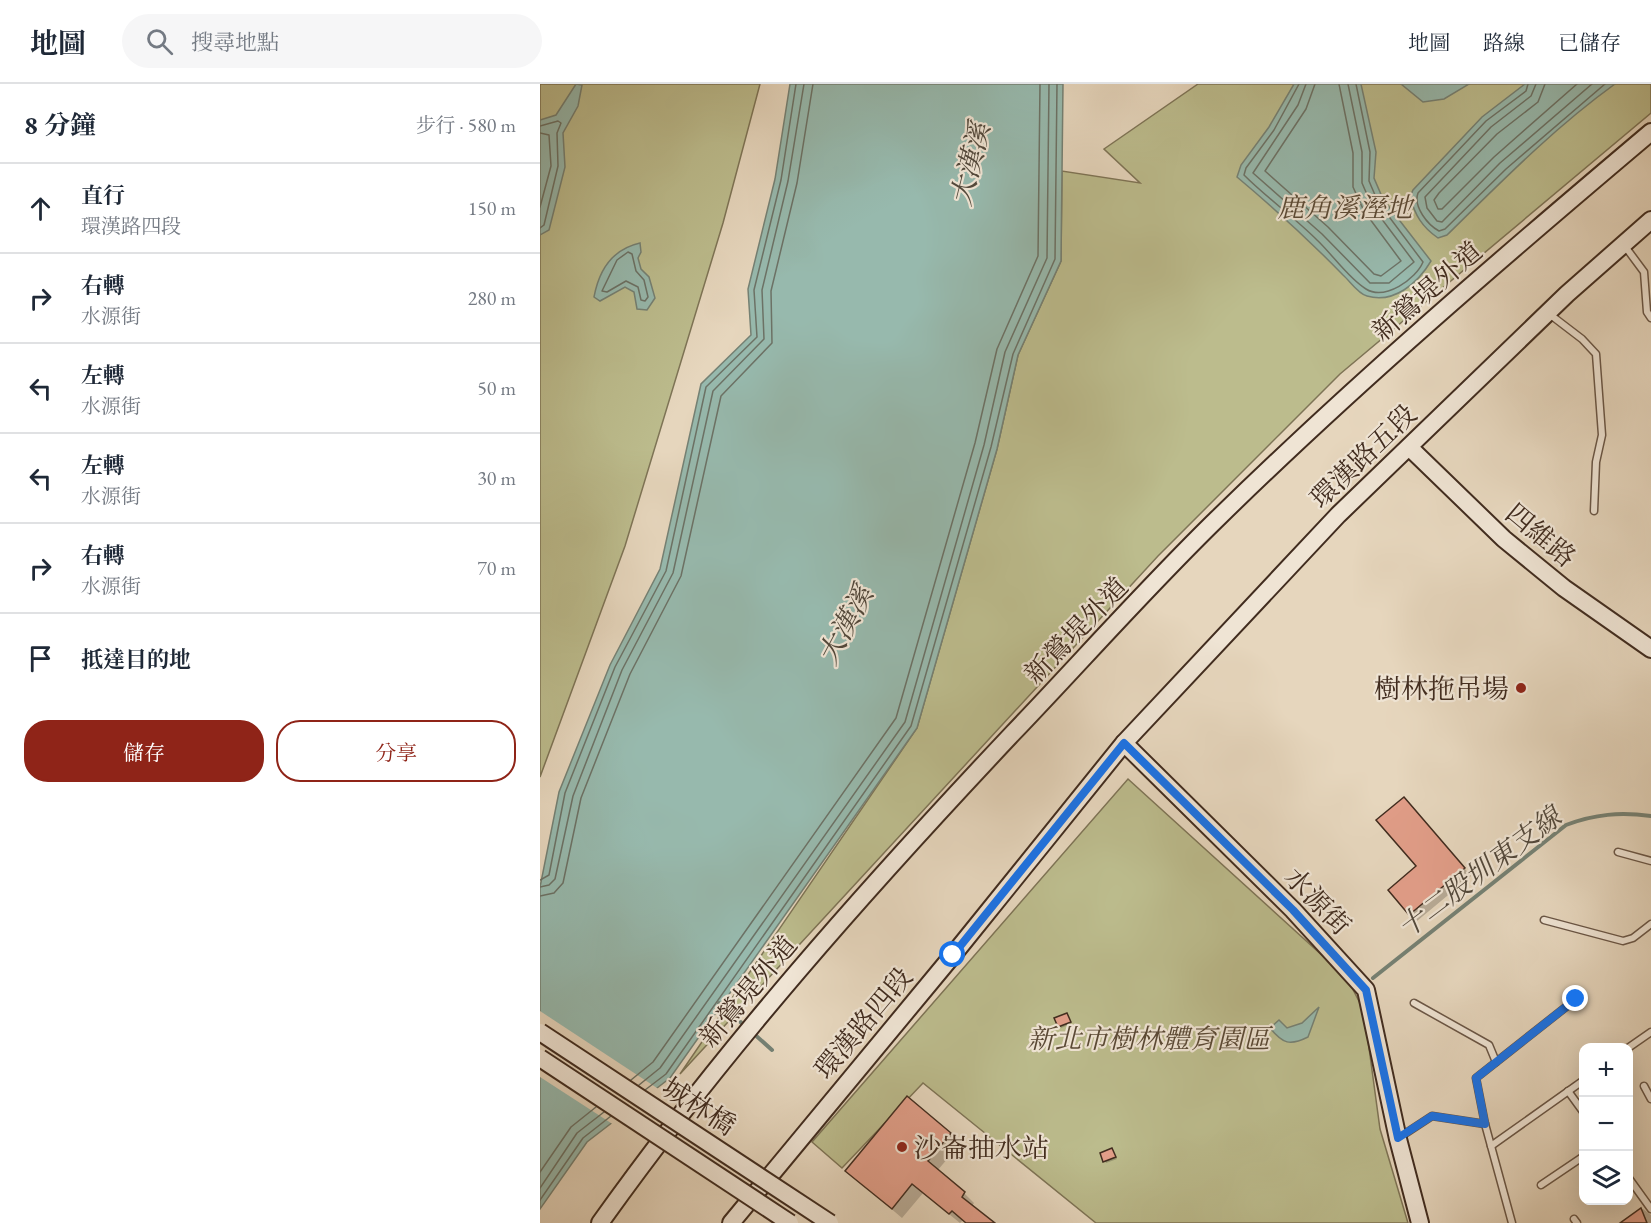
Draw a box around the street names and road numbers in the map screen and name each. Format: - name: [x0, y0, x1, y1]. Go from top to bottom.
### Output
- street label: 新鶯堤外道: [1365, 234, 1489, 348]
- street label: 環漢路五段: [1302, 397, 1424, 515]
- street label: 四維路: [1499, 496, 1583, 574]
- street label: 新鶯堤外道: [1017, 569, 1135, 691]
- street label: 水源街: [1277, 860, 1359, 942]
- street label: 新鶯堤外道: [691, 928, 805, 1054]
- street label: 環漢路四段: [806, 960, 920, 1086]
- street label: 城林橋: [656, 1069, 742, 1143]

